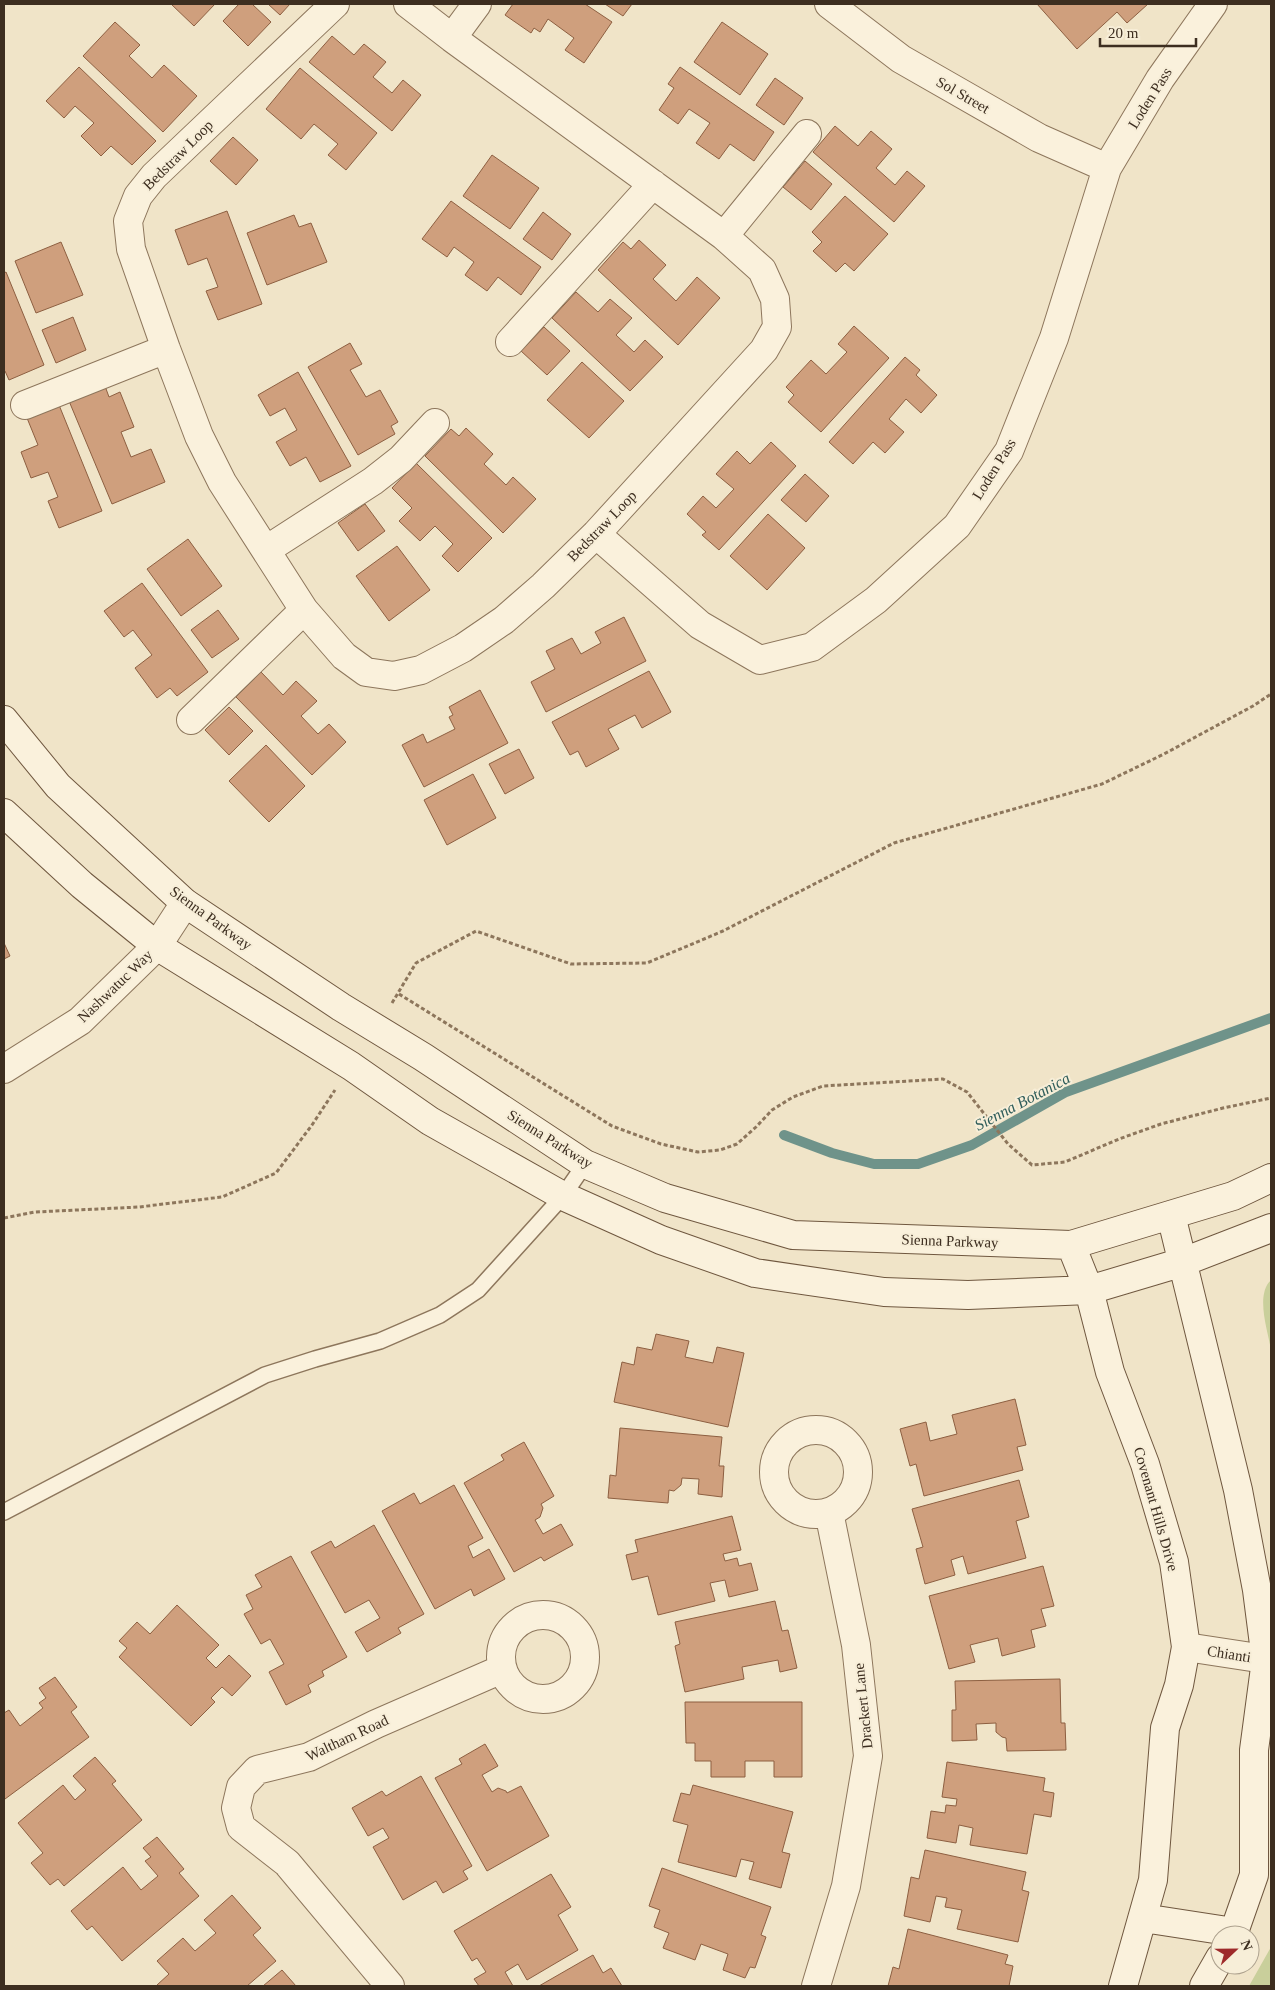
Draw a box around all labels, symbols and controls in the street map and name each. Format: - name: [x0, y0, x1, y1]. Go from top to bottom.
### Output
- scale bar: [1100, 15, 1196, 47]
- text: 20 m: [1108, 25, 1139, 41]
- street label: Loden Pass: [1125, 64, 1175, 131]
- street label: Sol Street: [934, 73, 993, 117]
- street label: Bedstraw Loop: [140, 117, 216, 193]
- street label: Loden Pass: [969, 435, 1019, 502]
- street label: Bedstraw Loop: [564, 487, 640, 565]
- street label: Sienna Parkway: [167, 883, 255, 953]
- street label: Nashwatuc Way: [74, 946, 156, 1026]
- water label: Sienna Botanica: [972, 1069, 1073, 1134]
- street label: Sienna Parkway: [505, 1106, 596, 1172]
- street label: Sienna Parkway: [901, 1231, 999, 1251]
- street label: Covenant Hills Drive: [1131, 1445, 1181, 1573]
- street label: Chianti: [1206, 1643, 1252, 1665]
- street label: Drackert Lane: [851, 1662, 875, 1750]
- street label: Waltham Road: [303, 1712, 391, 1764]
- north arrow: [1210, 1925, 1260, 1975]
- text: N: [1238, 1938, 1255, 1953]

